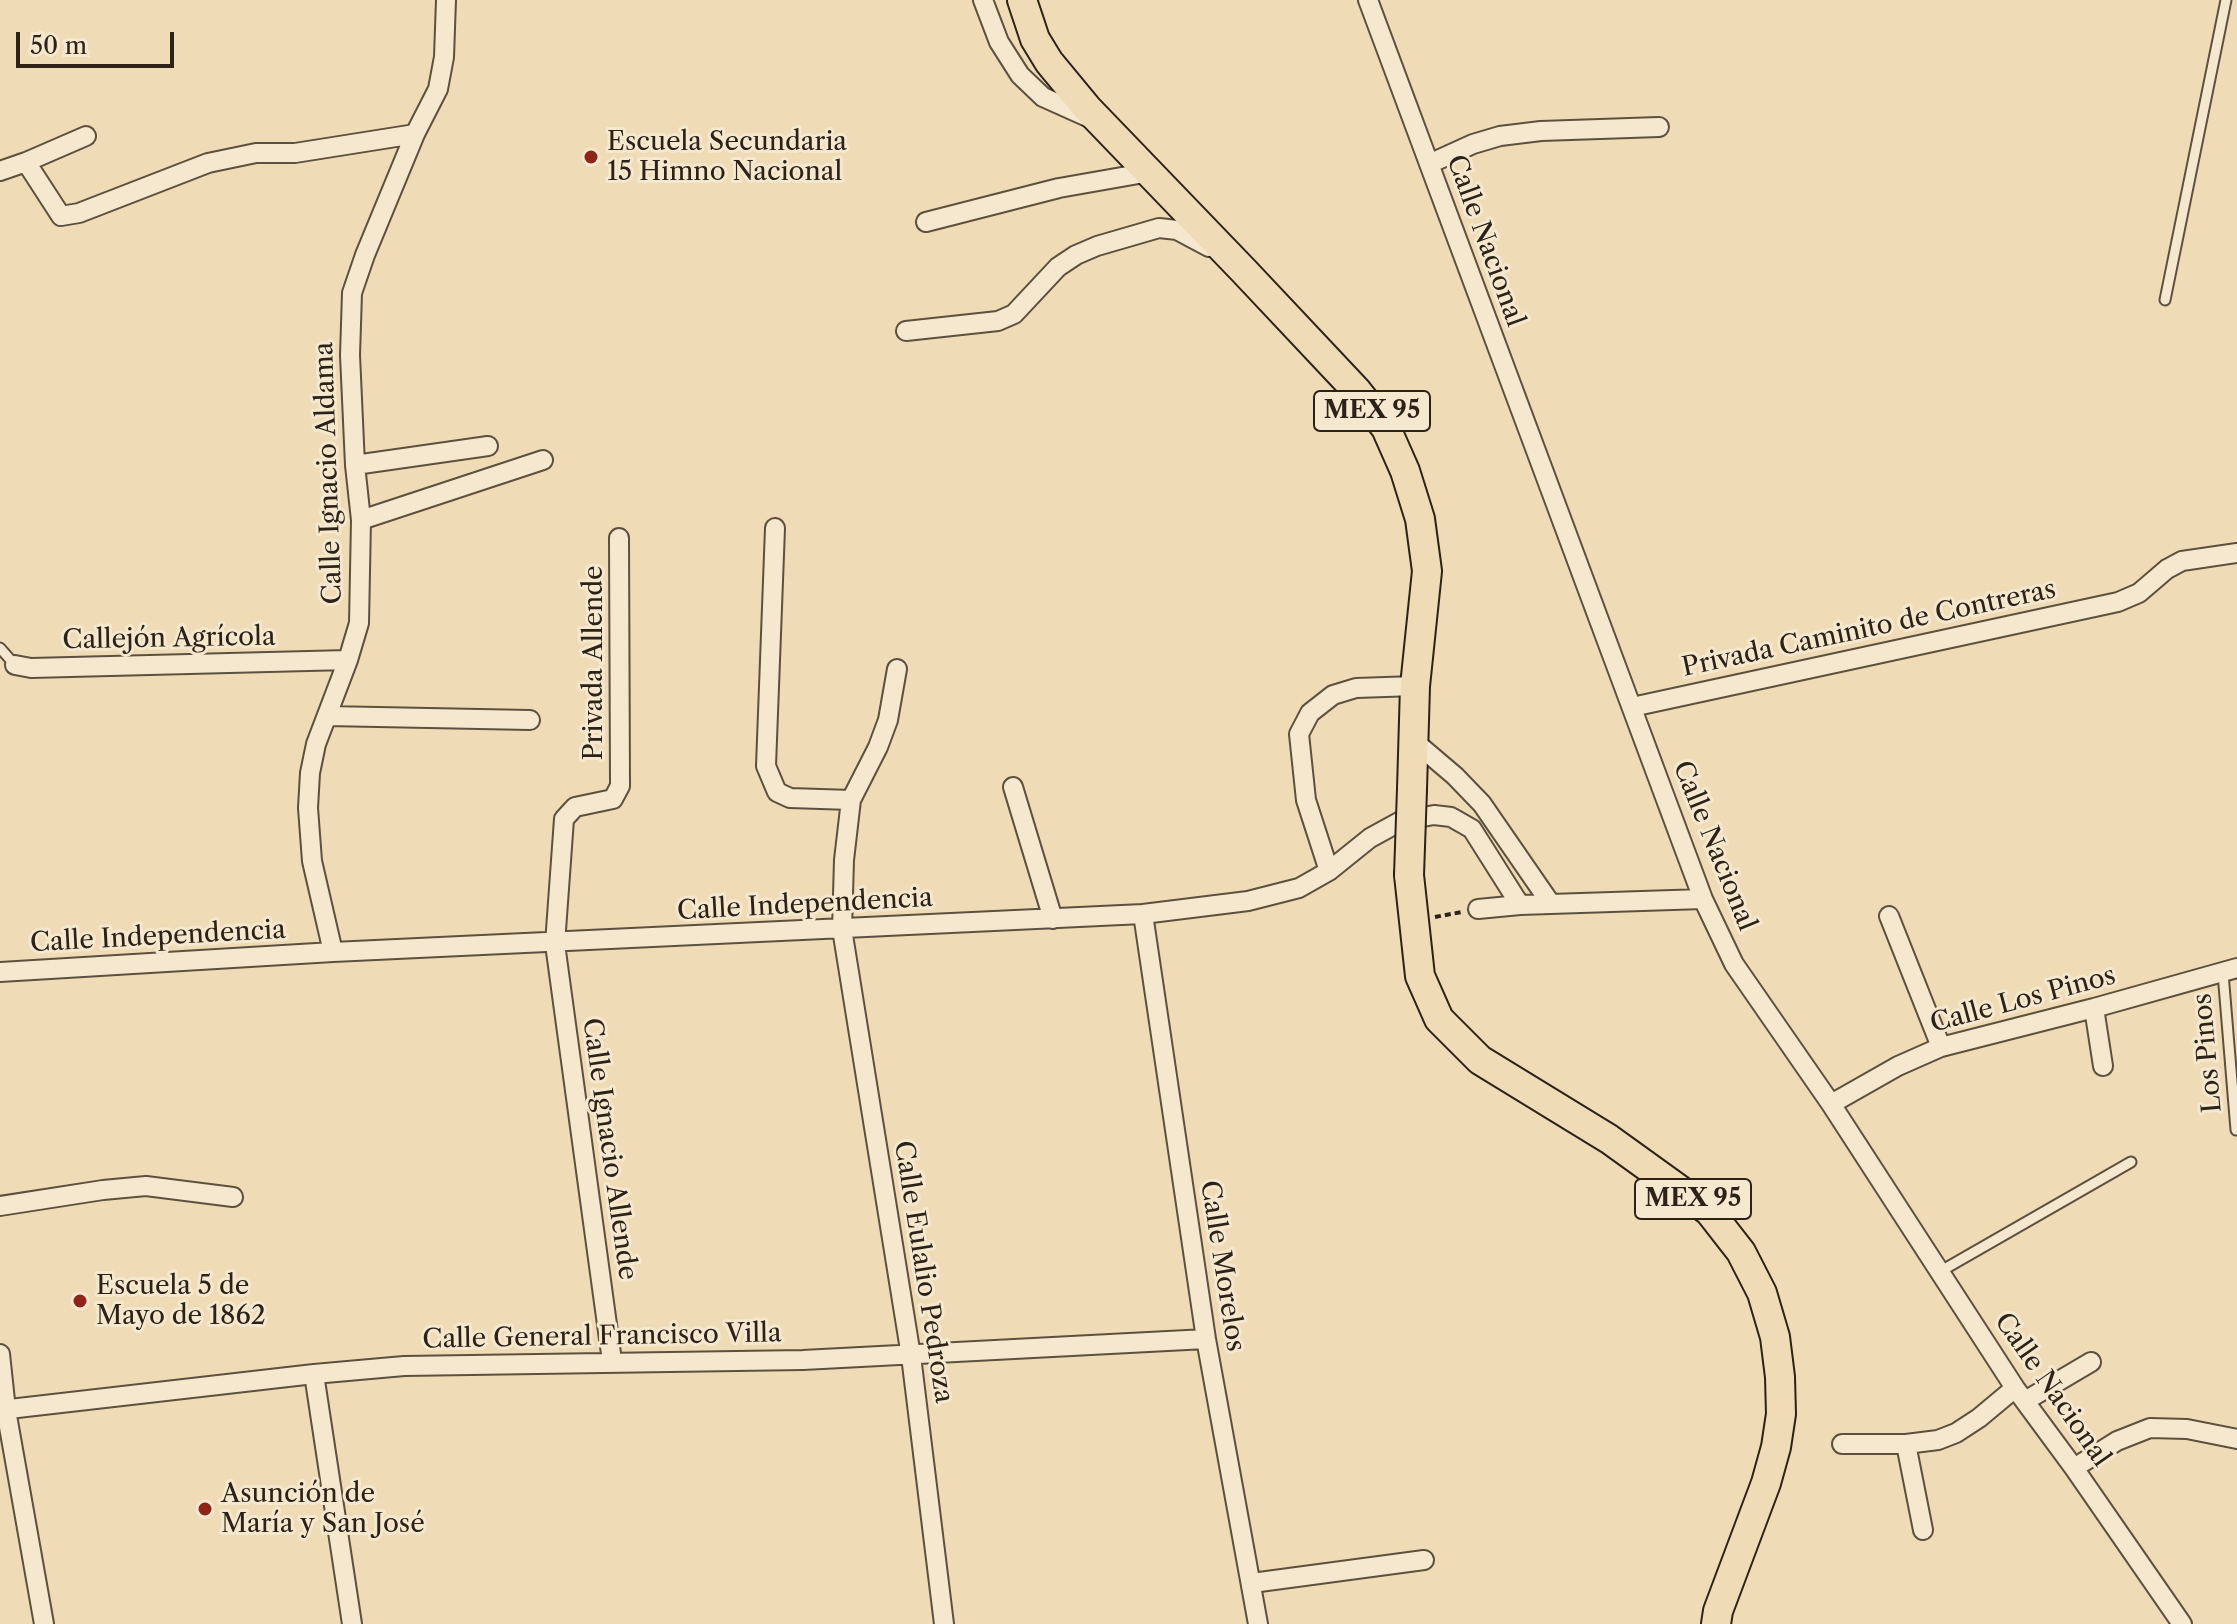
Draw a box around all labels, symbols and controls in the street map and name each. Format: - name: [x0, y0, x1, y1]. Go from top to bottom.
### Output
- scale bar: [20, 16, 178, 66]
- text: 50 m: [30, 31, 87, 60]
- place label: Escuela Secundaria 15 Himno Nacional: [607, 126, 847, 188]
- marker: Escuela Secundaria 15 Himno Nacional: [582, 148, 600, 166]
- street label: Calle Nacional: [1439, 151, 1531, 331]
- street label: Calle Ignacio Aldama: [309, 341, 349, 605]
- road number: MEX 95: [1314, 391, 1430, 431]
- street label: Privada Allende: [578, 565, 610, 761]
- street label: Privada Caminito de Contreras: [1679, 574, 2059, 684]
- street label: Callejón Agrícola: [62, 622, 276, 656]
- street label: Calle Nacional: [1666, 757, 1762, 935]
- street label: Calle Independencia: [676, 883, 934, 927]
- street label: Calle Independencia: [29, 915, 287, 959]
- street label: Calle Los Pinos: [1927, 960, 2119, 1040]
- street label: Los Pinos: [2187, 992, 2229, 1114]
- street label: Calle Ignacio Allende: [575, 1016, 643, 1282]
- street label: Calle Eulalio Pedroza: [887, 1139, 959, 1405]
- street label: Calle Morelos: [1193, 1178, 1251, 1354]
- road number: MEX 95: [1635, 1179, 1751, 1219]
- place label: Escuela 5 de Mayo de 1862: [96, 1270, 266, 1332]
- marker: Escuela 5 de Mayo de 1862: [71, 1292, 89, 1310]
- street label: Calle Nacional: [1987, 1307, 2117, 1473]
- street label: Calle General Francisco Villa: [422, 1318, 782, 1356]
- place label: Asunción de María y San José: [221, 1478, 425, 1540]
- marker: Asunción de María y San José: [196, 1500, 214, 1518]

